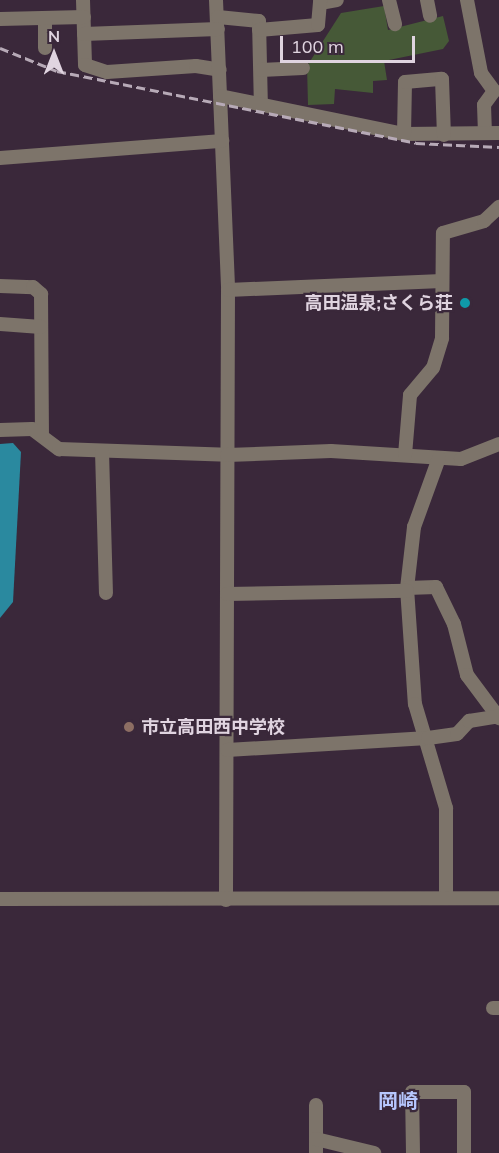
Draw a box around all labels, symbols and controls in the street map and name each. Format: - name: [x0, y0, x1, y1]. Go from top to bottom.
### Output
- north arrow: [24, 24, 84, 84]
- scale bar: [283, 24, 418, 62]
- text: N: [48, 26, 60, 46]
- text: 100 m: [291, 35, 344, 58]
- place label: 高田温泉;さくら荘: [305, 292, 453, 314]
- marker: 高田温泉;さくら荘: [458, 296, 472, 310]
- place label: 市立高田西中学校: [141, 716, 285, 738]
- marker: 市立高田西中学校: [122, 720, 136, 734]
- district label: 岡崎: [378, 1088, 418, 1112]

